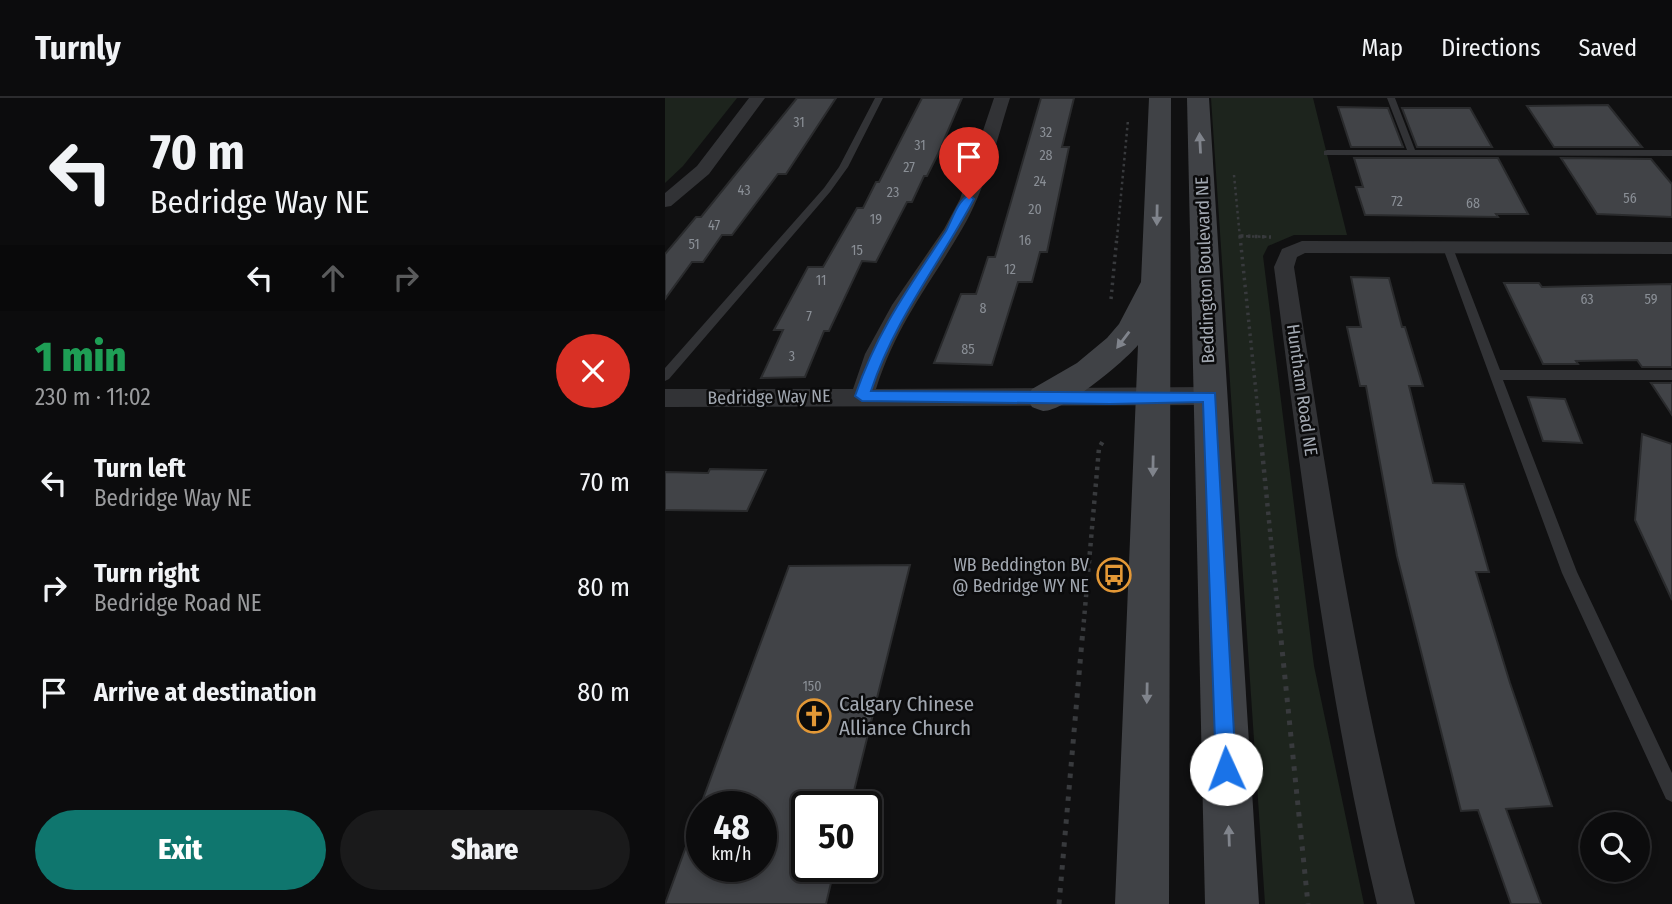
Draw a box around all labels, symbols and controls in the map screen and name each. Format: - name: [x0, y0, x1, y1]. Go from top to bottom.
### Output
- text: Turnly: [35, 28, 121, 68]
- text: Map: [1362, 34, 1403, 62]
- text: Directions: [1441, 34, 1540, 62]
- text: Saved: [1578, 34, 1637, 62]
- house number: 31: [793, 114, 805, 131]
- text: 70 m: [150, 123, 245, 182]
- house number: 32: [1040, 124, 1052, 141]
- icon: left: [35, 126, 126, 217]
- pin: [939, 127, 999, 199]
- one-way arrow: [1195, 132, 1206, 154]
- house number: 31: [914, 137, 926, 154]
- icon: arrive: [950, 138, 988, 176]
- house number: 28: [1039, 147, 1053, 164]
- house number: 27: [903, 159, 915, 176]
- house number: 24: [1034, 173, 1047, 190]
- street label: Beddington Boulevard NE: [1191, 176, 1219, 364]
- house number: 43: [738, 182, 750, 199]
- text: Bedridge Way NE: [150, 183, 369, 221]
- house number: 23: [887, 184, 899, 201]
- house number: 56: [1623, 190, 1637, 207]
- house number: 72: [1391, 193, 1403, 210]
- house number: 68: [1466, 195, 1480, 212]
- house number: 20: [1028, 201, 1042, 218]
- one-way arrow: [1152, 204, 1163, 226]
- house number: 19: [870, 211, 882, 228]
- house number: 47: [708, 217, 720, 234]
- house number: 16: [1019, 232, 1031, 249]
- house number: 51: [688, 236, 700, 253]
- house number: 15: [851, 242, 863, 259]
- icon: left: [241, 259, 279, 297]
- icon: ahead: [314, 259, 352, 297]
- icon: right: [387, 259, 425, 297]
- house number: 12: [1004, 261, 1016, 278]
- house number: 11: [816, 272, 826, 289]
- house number: 63: [1580, 291, 1594, 308]
- house number: 59: [1644, 291, 1658, 308]
- house number: 8: [980, 300, 987, 317]
- house number: 7: [806, 308, 812, 325]
- street label: Huntham Road NE: [1282, 323, 1322, 457]
- one-way arrow: [1116, 330, 1131, 348]
- text: 1 min: [35, 332, 126, 382]
- button: close: [556, 334, 630, 408]
- house number: 85: [961, 341, 975, 358]
- house number: 3: [789, 348, 795, 365]
- text: 230 m · 11:02: [35, 383, 151, 411]
- street label: Bedridge Way NE: [707, 385, 831, 409]
- text: Turn left: [94, 453, 186, 484]
- one-way arrow: [1147, 455, 1158, 477]
- icon: left: [35, 464, 73, 502]
- text: 70 m: [580, 467, 630, 498]
- text: Bedridge Way NE: [94, 484, 252, 512]
- place label: WB Beddington BV @ Bedridge WY NE: [952, 554, 1090, 597]
- bus stop icon: WB Beddington BV @ Bedridge WY NE: [1095, 556, 1133, 594]
- text: Turn right: [94, 558, 200, 589]
- icon: right: [35, 569, 73, 607]
- text: 80 m: [577, 572, 630, 603]
- text: Bedridge Road NE: [94, 589, 261, 617]
- icon: arrive: [35, 674, 73, 712]
- text: Arrive at destination: [94, 677, 317, 708]
- text: 80 m: [577, 677, 630, 708]
- house number: 150: [802, 678, 822, 695]
- one-way arrow: [1141, 682, 1153, 704]
- place label: Calgary Chinese Alliance Church: [839, 691, 974, 741]
- church icon: Calgary Chinese Alliance Church: [795, 697, 833, 735]
- position arrow: [1189, 732, 1263, 806]
- speed limit sign: 50: [791, 791, 882, 882]
- text: 48: [713, 806, 750, 848]
- button: Exit: [35, 810, 326, 890]
- button: Share: [340, 810, 630, 890]
- map controls: [1580, 812, 1650, 882]
- button: search: [1580, 812, 1650, 882]
- one-way arrow: [1223, 825, 1234, 847]
- text: km/h: [711, 843, 752, 865]

